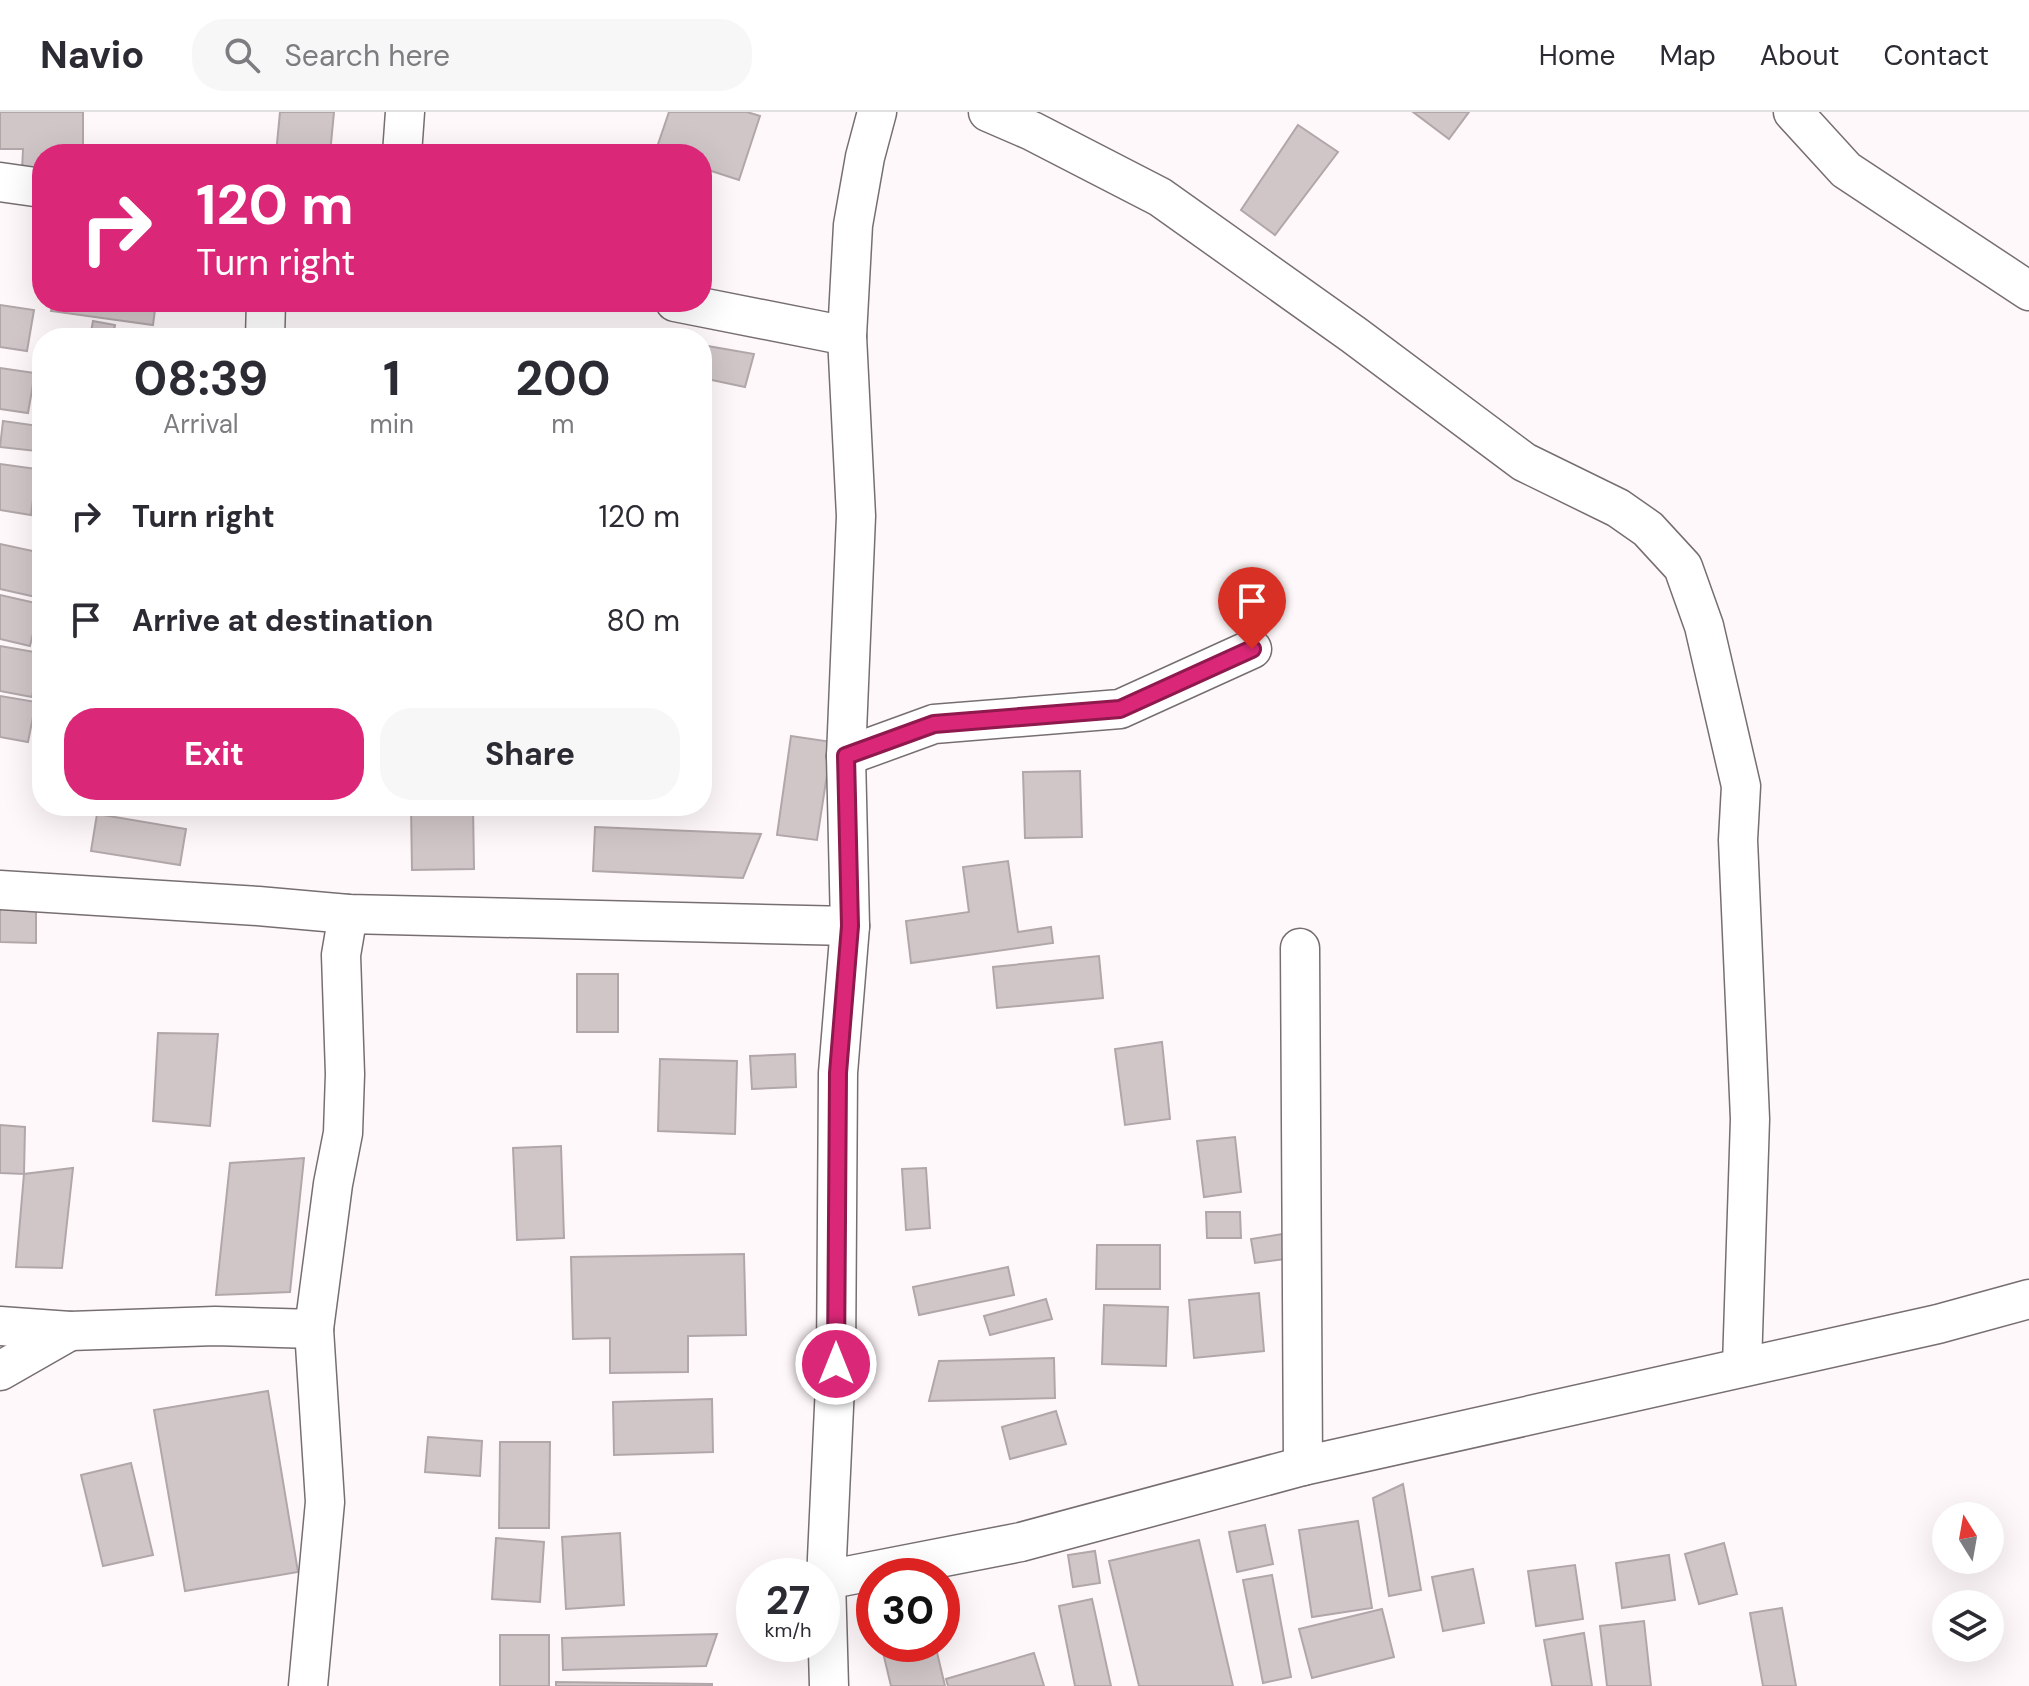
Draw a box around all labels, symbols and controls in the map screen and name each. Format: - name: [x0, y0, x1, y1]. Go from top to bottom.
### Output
- search box: [192, 19, 752, 91]
- text: Navio: [40, 30, 144, 80]
- icon: search: [220, 33, 264, 77]
- text: Search here: [284, 36, 450, 75]
- text: Home: [1539, 37, 1615, 74]
- text: Map: [1659, 37, 1716, 74]
- text: About: [1760, 37, 1839, 74]
- text: Contact: [1883, 37, 1989, 74]
- text: 120 m: [196, 168, 354, 241]
- icon: right: [64, 176, 168, 280]
- text: Turn right: [196, 239, 355, 286]
- text: 08:39: [133, 347, 268, 410]
- text: 1: [383, 347, 401, 410]
- text: 200: [515, 347, 611, 410]
- text: Arrival: [163, 407, 239, 441]
- text: min: [370, 407, 414, 441]
- text: m: [551, 407, 575, 441]
- icon: right: [64, 494, 108, 538]
- text: Turn right: [132, 497, 275, 536]
- text: 120 m: [598, 497, 680, 536]
- pin: [1218, 567, 1286, 649]
- icon: arrive: [1230, 579, 1274, 623]
- icon: arrive: [64, 598, 108, 642]
- text: Arrive at destination: [132, 601, 433, 640]
- text: 80 m: [607, 601, 680, 640]
- button: Exit: [64, 708, 364, 800]
- button: Share: [380, 708, 680, 800]
- position arrow: [794, 1322, 878, 1406]
- north arrow: [1932, 1502, 2004, 1574]
- map controls: [1932, 1502, 2004, 1662]
- speed limit sign: 30: [856, 1558, 960, 1662]
- text: 27: [766, 1574, 810, 1626]
- button: layers: [1932, 1590, 2004, 1662]
- text: km/h: [764, 1617, 812, 1643]

